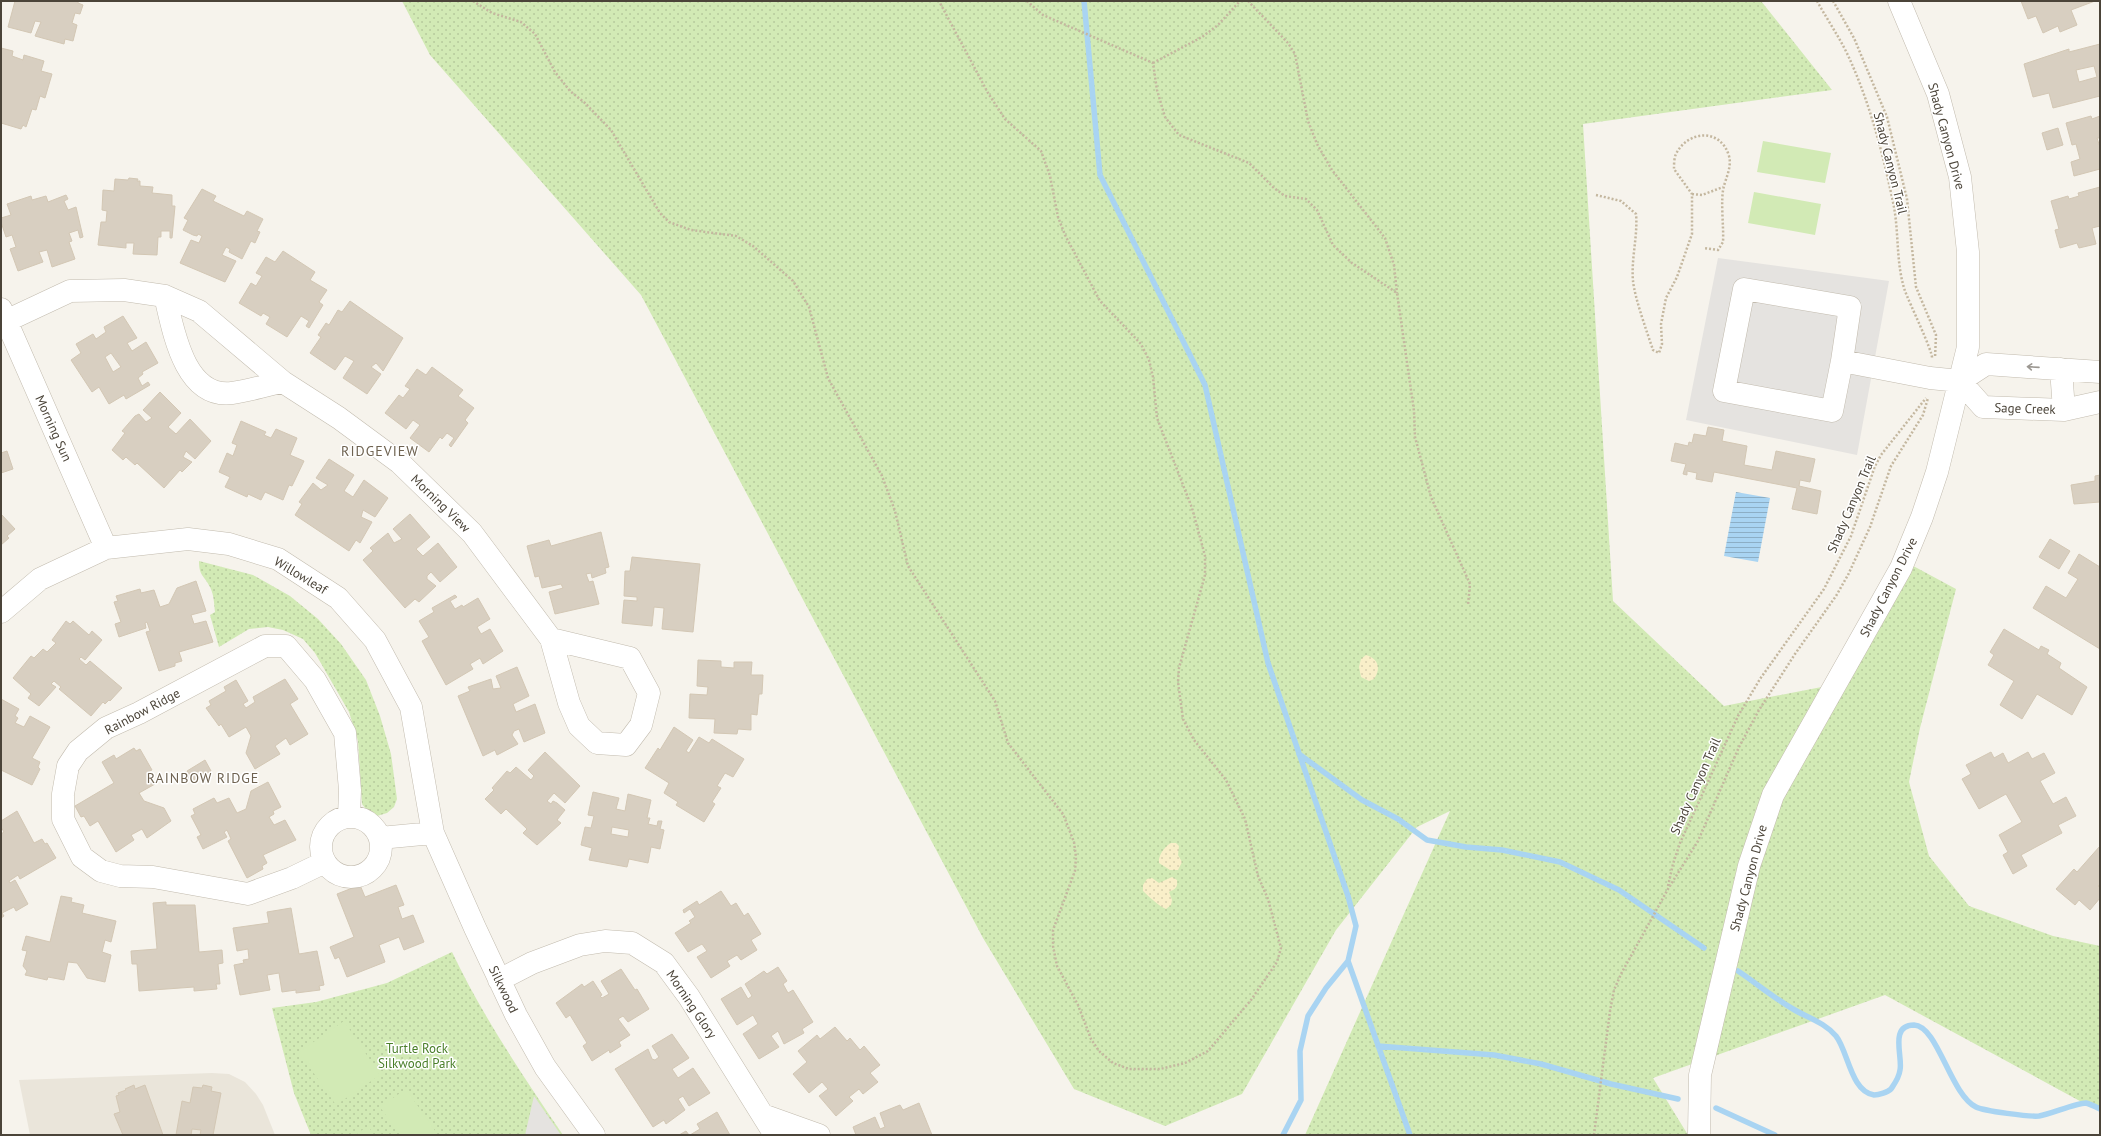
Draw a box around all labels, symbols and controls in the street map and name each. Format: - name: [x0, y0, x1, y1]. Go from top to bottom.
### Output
- street label: Shady Canyon Drive: [1924, 81, 1969, 191]
- street label: Shady Canyon Trail: [1870, 110, 1911, 216]
- one-way arrow: [2027, 364, 2040, 371]
- street label: Morning Sun: [31, 392, 76, 464]
- street label: Sage Creek: [1994, 399, 2057, 418]
- district label: RIDGEVIEW: [341, 442, 419, 460]
- street label: Shady Canyon Trail: [1823, 453, 1880, 556]
- street label: Morning View: [407, 471, 474, 536]
- street label: Shady Canyon Drive: [1856, 534, 1921, 640]
- street label: Willowleaf: [271, 553, 331, 598]
- street label: Rainbow Ridge: [102, 684, 183, 738]
- street label: Shady Canyon Trail: [1666, 735, 1725, 837]
- district label: RAINBOW RIDGE: [147, 769, 259, 787]
- street label: Shady Canyon Drive: [1726, 823, 1771, 933]
- street label: Silkwood: [485, 963, 522, 1016]
- street label: Morning Glory: [662, 967, 721, 1042]
- park label: Turtle Rock Silkwood Park: [378, 1040, 457, 1072]

